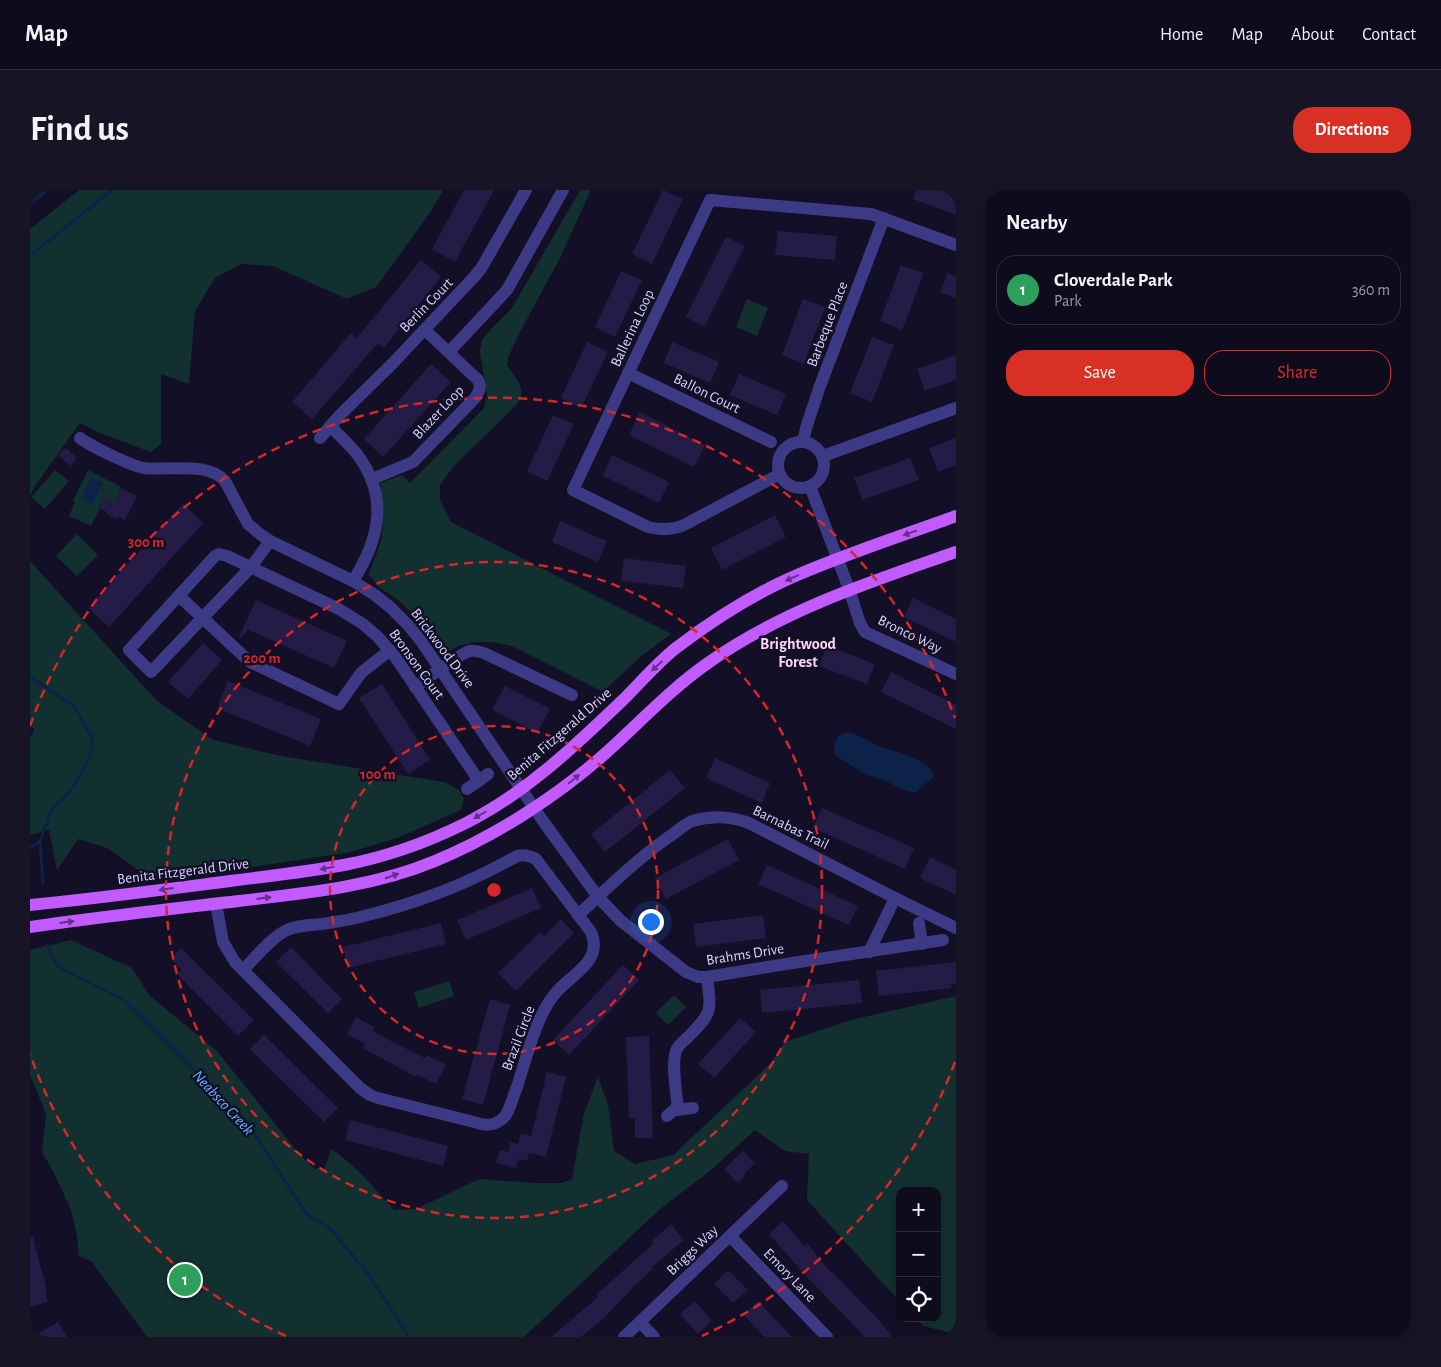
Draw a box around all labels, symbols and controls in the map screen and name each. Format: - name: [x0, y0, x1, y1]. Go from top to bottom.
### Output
- text: Map: [25, 22, 68, 46]
- text: Home: [1160, 26, 1203, 44]
- text: Map: [1231, 26, 1263, 44]
- text: About: [1291, 26, 1334, 44]
- text: Contact: [1362, 26, 1416, 44]
- button: Directions: [1293, 107, 1411, 153]
- text: Find us: [30, 112, 129, 147]
- text: Nearby: [1006, 212, 1067, 233]
- text: Cloverdale Park: [1054, 271, 1173, 290]
- street label: Berlin Court: [397, 275, 456, 335]
- street label: Barbeque Place: [804, 279, 851, 369]
- text: 1: [1020, 282, 1026, 298]
- text: 360 m: [1352, 282, 1390, 298]
- street label: Ballerina Loop: [608, 287, 657, 369]
- text: Park: [1054, 293, 1082, 309]
- button: Save: [1006, 350, 1194, 396]
- button: Share: [1204, 350, 1391, 396]
- street label: Ballon Court: [671, 371, 743, 416]
- street label: Blazer Loop: [410, 383, 467, 442]
- one-way arrow: [902, 529, 917, 537]
- text: 300 m: [128, 535, 164, 550]
- one-way arrow: [785, 574, 799, 582]
- street label: Brickwood Drive: [408, 606, 477, 691]
- street label: Bronco Way: [875, 613, 945, 657]
- street label: Bronson Court: [386, 626, 447, 702]
- district label: Brightwood Forest: [760, 636, 837, 670]
- text: 200 m: [243, 651, 281, 666]
- one-way arrow: [651, 660, 663, 672]
- street label: Benita Fitzgerald Drive: [504, 685, 614, 783]
- text: 100 m: [360, 767, 396, 782]
- one-way arrow: [567, 774, 580, 785]
- street label: Barnabas Trail: [750, 803, 831, 852]
- one-way arrow: [473, 811, 486, 820]
- street label: Benita Fitzgerald Drive: [116, 856, 250, 887]
- one-way arrow: [319, 865, 335, 873]
- one-way arrow: [385, 872, 400, 880]
- centre of rings: [485, 881, 503, 899]
- one-way arrow: [158, 886, 174, 894]
- one-way arrow: [257, 894, 273, 902]
- your location: [638, 909, 664, 935]
- one-way arrow: [59, 918, 75, 926]
- street label: Brahms Drive: [705, 941, 785, 968]
- street label: Brazil Circle: [499, 1004, 538, 1073]
- water label: Neabsco Creek: [189, 1067, 257, 1138]
- map controls: [896, 1187, 941, 1322]
- button: +: [896, 1187, 941, 1232]
- street label: Briggs Way: [664, 1222, 721, 1278]
- button: −: [896, 1232, 941, 1277]
- street label: Emory Lane: [761, 1246, 819, 1305]
- pin: 1: [169, 1261, 201, 1299]
- button: locate: [896, 1277, 941, 1322]

